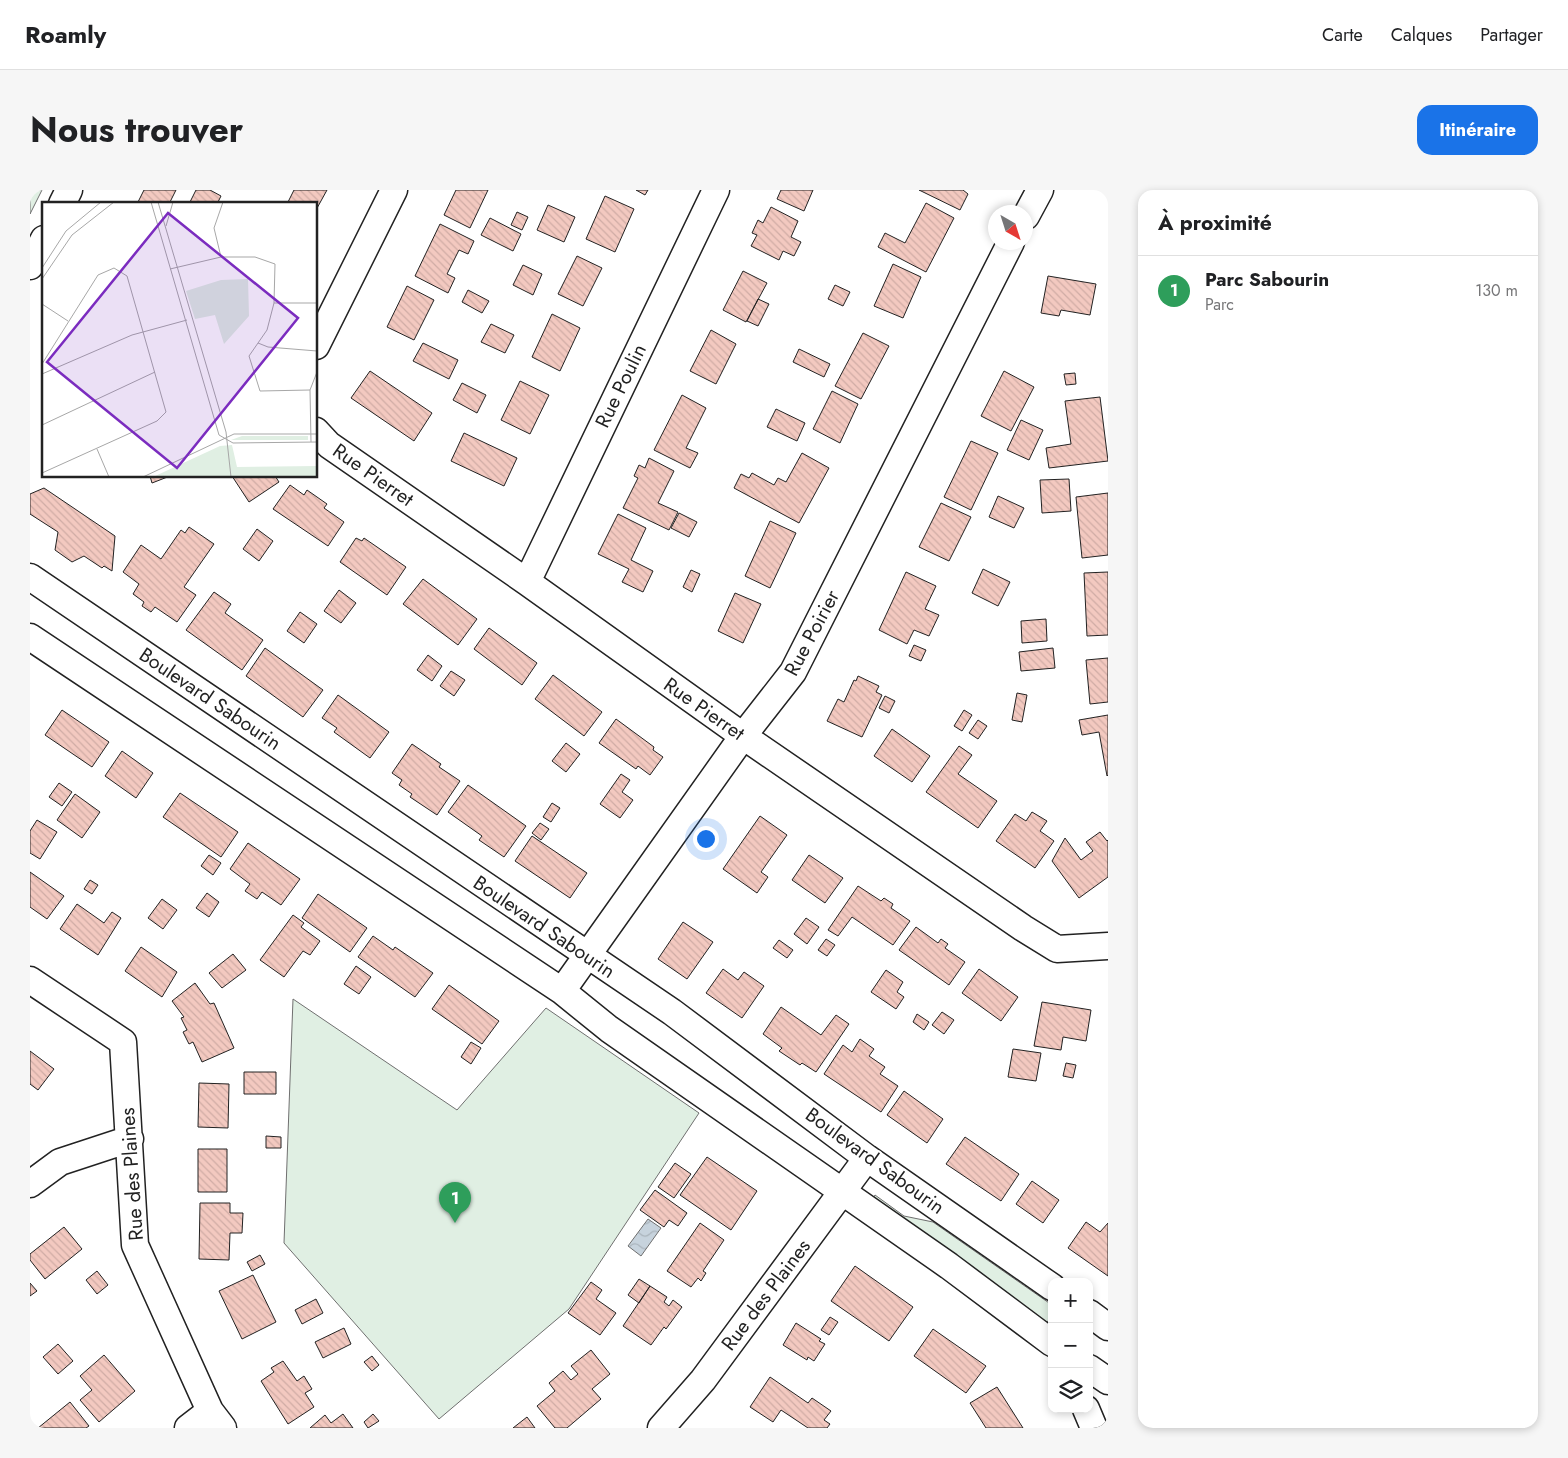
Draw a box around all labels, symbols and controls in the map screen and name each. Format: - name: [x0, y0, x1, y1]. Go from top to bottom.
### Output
- text: Roamly: [25, 17, 106, 52]
- text: Carte: [1322, 22, 1363, 48]
- text: Calques: [1391, 22, 1452, 48]
- text: Partager: [1480, 22, 1543, 48]
- text: Nous trouver: [30, 105, 243, 155]
- button: Itinéraire: [1417, 105, 1538, 155]
- inset map: [42, 202, 318, 478]
- north arrow: [988, 205, 1033, 250]
- text: À proximité: [1158, 208, 1272, 238]
- text: Parc Sabourin: [1205, 266, 1329, 293]
- text: 1: [1170, 279, 1178, 302]
- text: 130 m: [1475, 279, 1518, 302]
- text: Parc: [1205, 293, 1234, 316]
- street label: Rue Poulin: [588, 339, 654, 433]
- street label: Rue Pierret: [327, 436, 420, 514]
- street label: Rue Poirier: [777, 585, 847, 681]
- street label: Boulevard Sabourin: [133, 641, 287, 757]
- street label: Rue Pierret: [658, 670, 751, 748]
- your location: [693, 826, 719, 852]
- street label: Boulevard Sabourin: [467, 869, 621, 985]
- street label: Boulevard Sabourin: [799, 1101, 951, 1221]
- street label: Rue des Plaines: [113, 1107, 151, 1241]
- pin: 1: [439, 1182, 471, 1223]
- street label: Rue des Plaines: [714, 1233, 818, 1357]
- map controls: [1048, 1278, 1093, 1413]
- button: +: [1048, 1278, 1093, 1323]
- button: −: [1048, 1323, 1093, 1368]
- button: layers: [1048, 1368, 1093, 1413]

